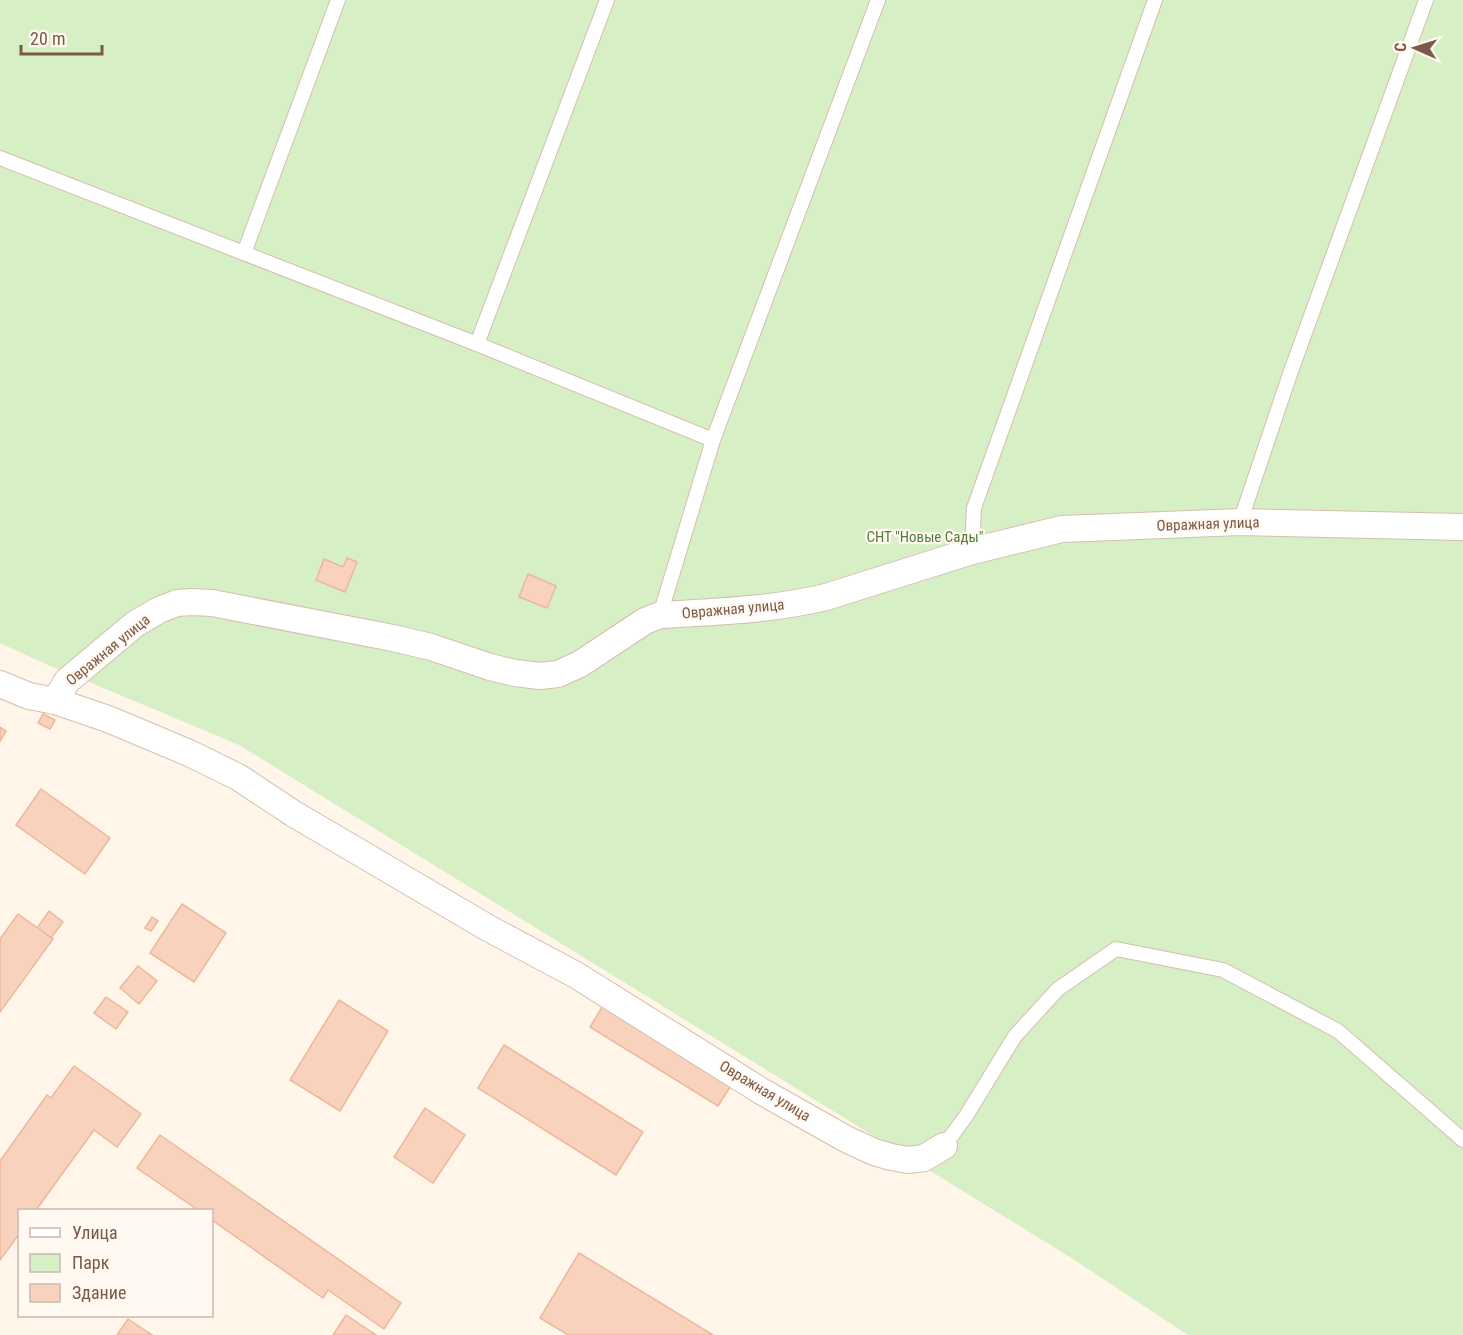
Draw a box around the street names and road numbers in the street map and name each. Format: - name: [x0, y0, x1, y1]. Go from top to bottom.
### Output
- street label: Овражная улица: [1156, 513, 1260, 535]
- street label: Овражная улица: [681, 596, 785, 622]
- street label: Овражная улица: [62, 611, 154, 689]
- street label: Овражная улица: [716, 1057, 814, 1125]

